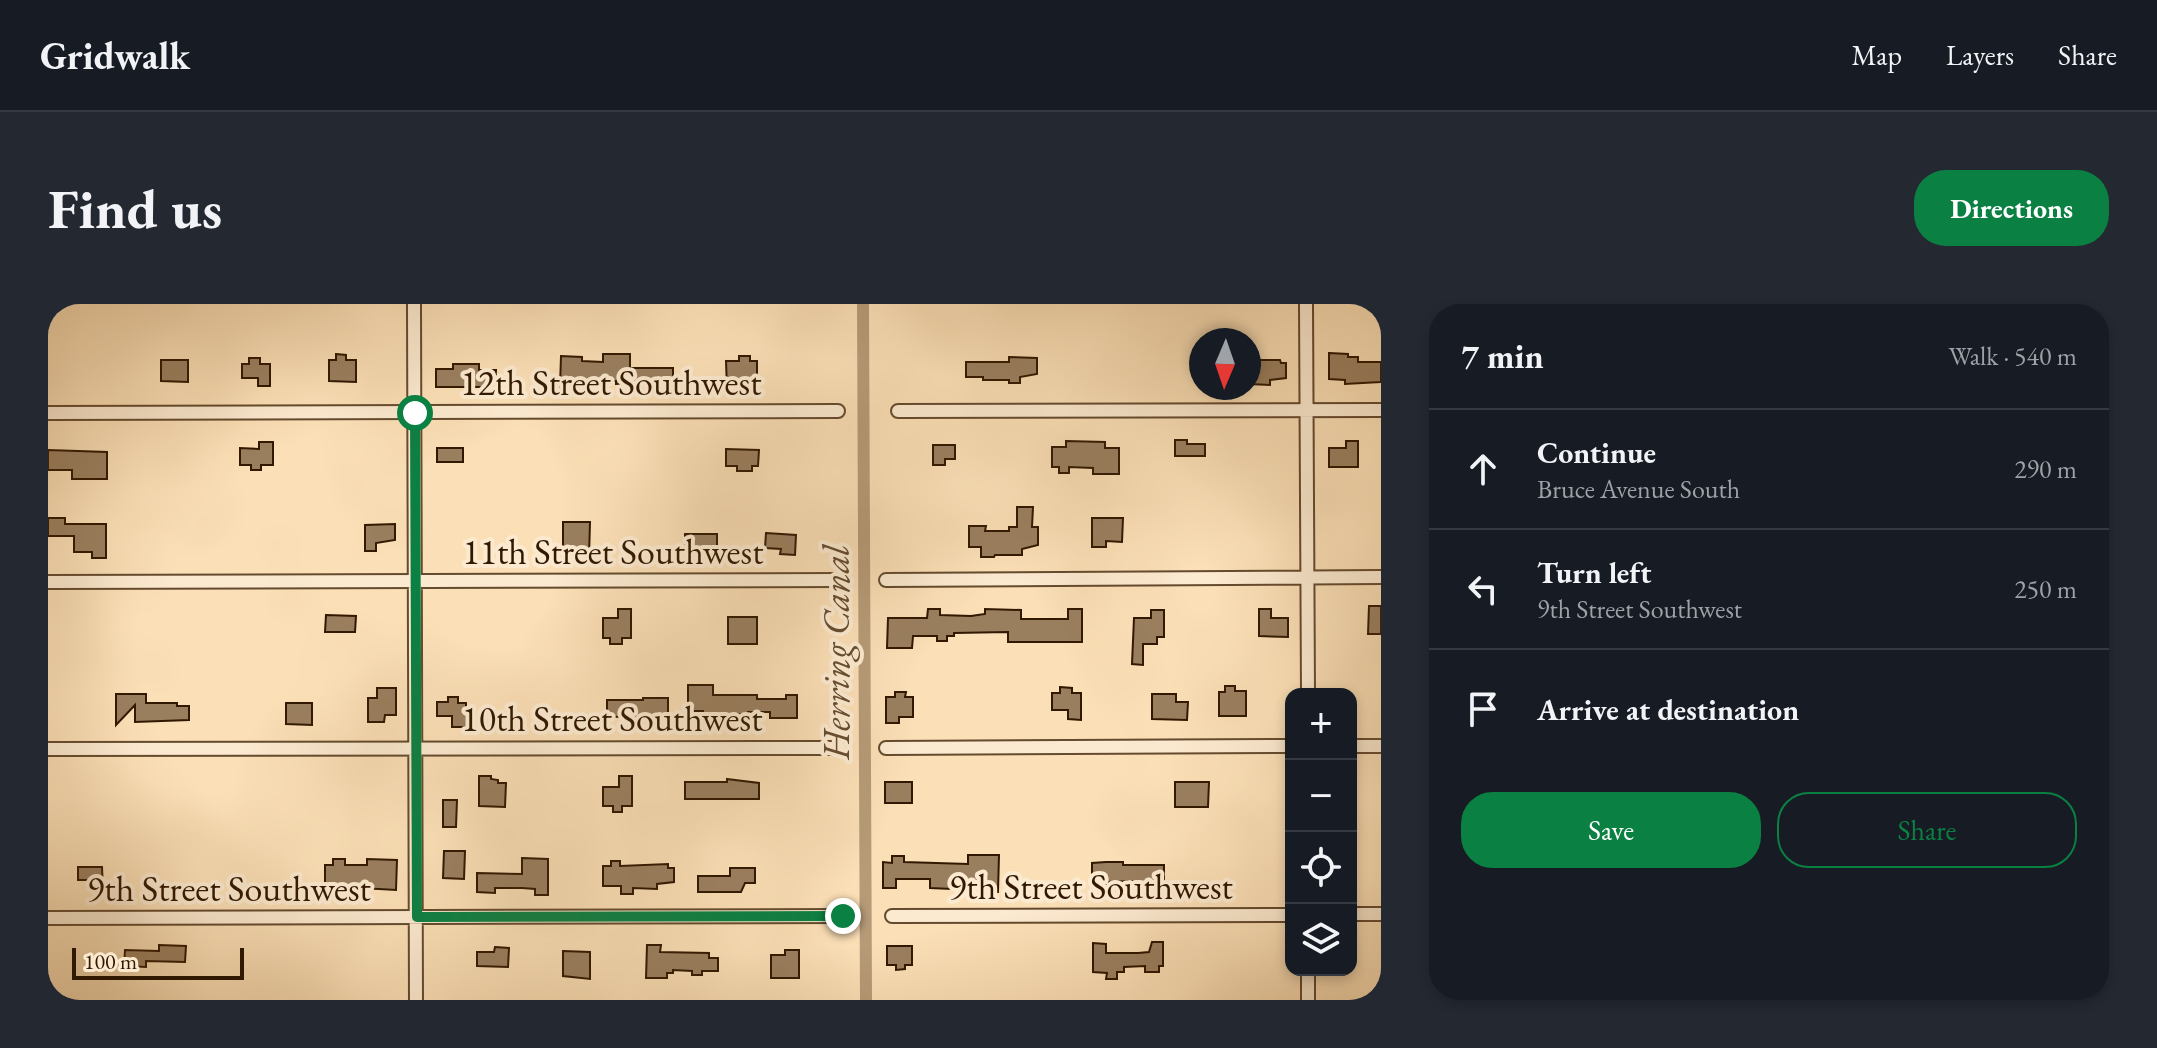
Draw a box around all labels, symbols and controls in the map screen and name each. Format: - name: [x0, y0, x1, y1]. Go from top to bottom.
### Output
- text: Gridwalk: [40, 31, 190, 80]
- text: Map: [1852, 37, 1902, 73]
- text: Layers: [1946, 37, 2014, 73]
- text: Share: [2058, 37, 2117, 73]
- button: Directions: [1914, 170, 2109, 246]
- text: Find us: [48, 172, 222, 245]
- north arrow: [1189, 328, 1261, 400]
- text: 7 min: [1461, 334, 1544, 378]
- text: Walk · 540 m: [1949, 339, 2077, 373]
- street label: 12th Street Southwest: [460, 359, 762, 406]
- route start: [397, 395, 433, 431]
- text: Continue: [1537, 433, 1656, 472]
- icon: ahead: [1461, 447, 1505, 491]
- text: 290 m: [2014, 452, 2077, 486]
- text: Bruce Avenue South: [1537, 472, 1740, 506]
- street label: 11th Street Southwest: [462, 528, 764, 575]
- water label: Herring Canal: [811, 543, 860, 760]
- text: Turn left: [1537, 553, 1651, 592]
- icon: left: [1461, 567, 1505, 611]
- text: 250 m: [2014, 572, 2077, 606]
- text: 9th Street Southwest: [1537, 592, 1742, 626]
- icon: arrive: [1461, 687, 1505, 731]
- map controls: [1285, 688, 1357, 976]
- button: +: [1285, 688, 1357, 760]
- text: Arrive at destination: [1537, 690, 1799, 729]
- street label: 10th Street Southwest: [461, 695, 763, 742]
- button: −: [1285, 760, 1357, 832]
- button: Save: [1461, 792, 1761, 868]
- button: Share: [1777, 792, 2077, 868]
- button: locate: [1285, 832, 1357, 904]
- street label: 9th Street Southwest: [949, 863, 1234, 910]
- street label: 9th Street Southwest: [87, 865, 372, 912]
- route end: [825, 898, 861, 934]
- button: layers: [1285, 904, 1357, 976]
- scale bar: [72, 944, 244, 980]
- text: 100 m: [84, 947, 137, 976]

